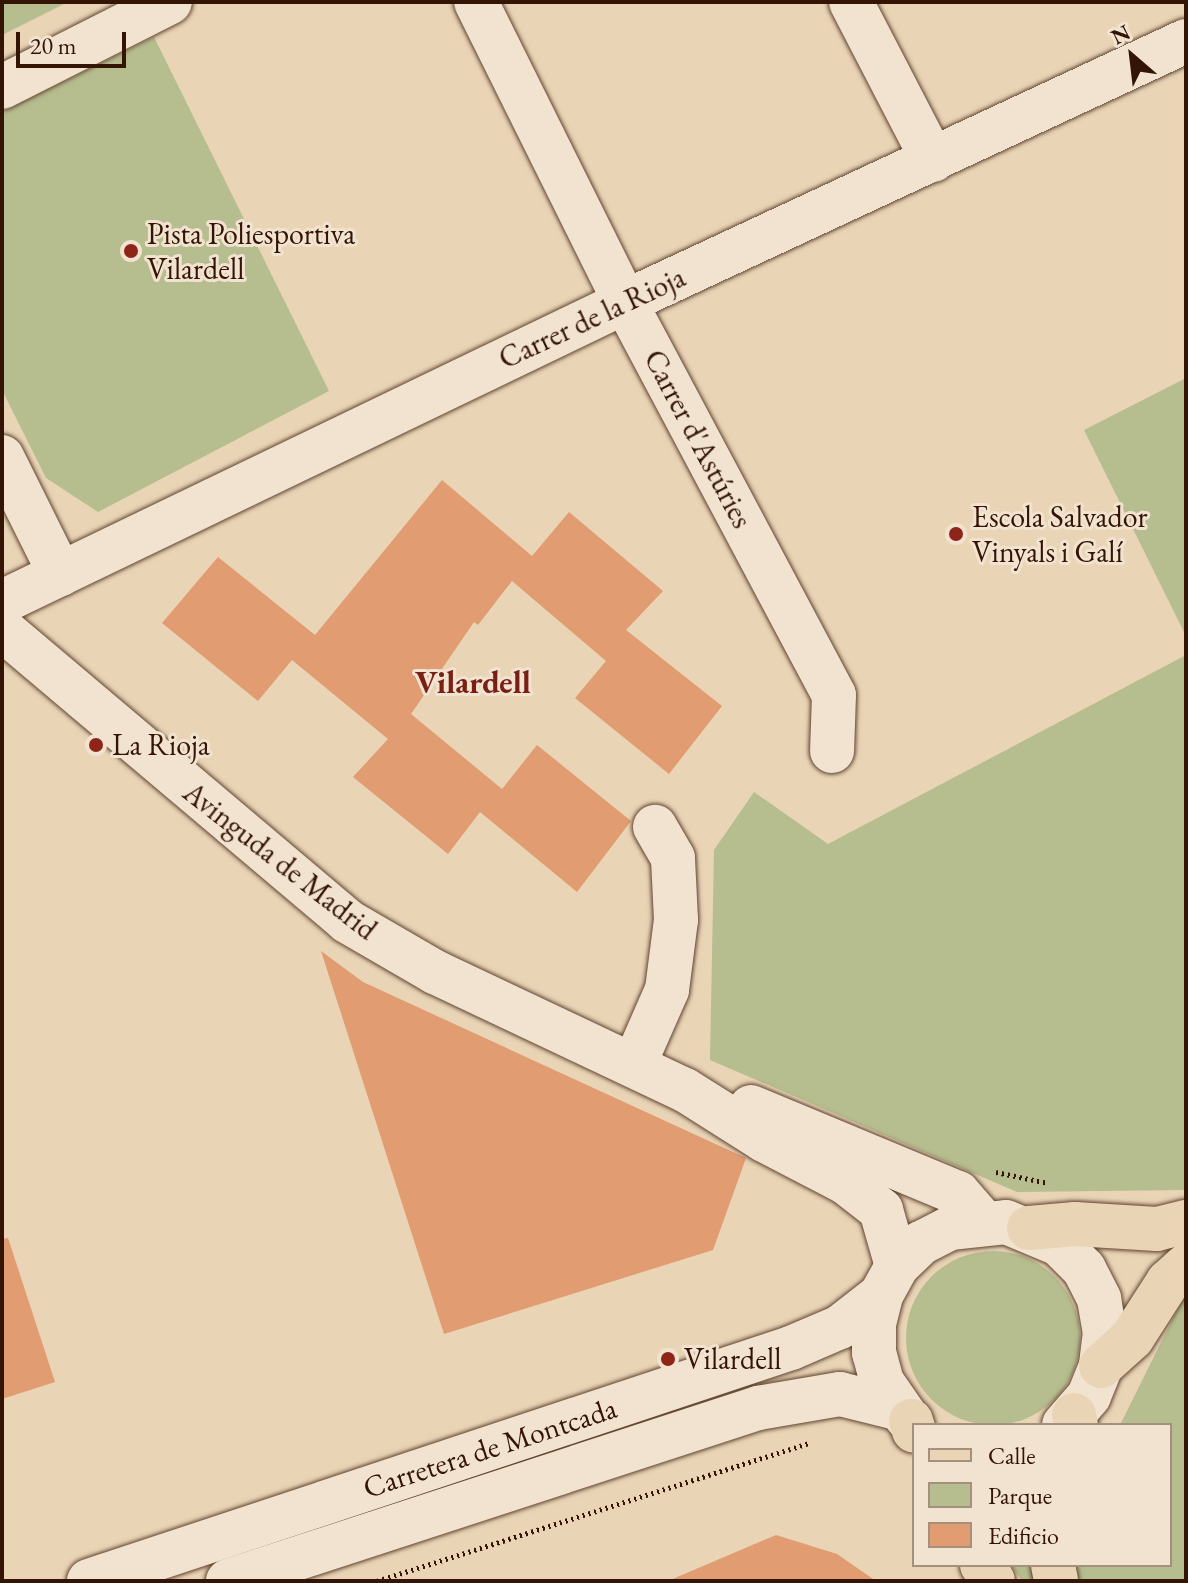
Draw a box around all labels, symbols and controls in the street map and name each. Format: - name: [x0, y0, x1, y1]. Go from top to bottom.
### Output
- scale bar: [20, 16, 130, 66]
- north arrow: [1092, 16, 1172, 96]
- text: N: [1106, 17, 1135, 51]
- text: 20 m: [30, 30, 77, 61]
- place label: Pista Poliesportiva Vilardell: [147, 216, 355, 286]
- marker: Pista Poliesportiva Vilardell: [122, 242, 140, 260]
- street label: Carrer de la Rioja: [493, 259, 691, 377]
- street label: Carrer d'Astúries: [636, 344, 760, 534]
- place label: Escola Salvador Vinyals i Galí: [972, 499, 1148, 570]
- marker: Escola Salvador Vinyals i Galí: [947, 525, 965, 543]
- district label: Vilardell: [415, 663, 531, 701]
- place label: La Rioja: [112, 727, 210, 763]
- marker: La Rioja: [87, 736, 105, 754]
- street label: Avinguda de Madrid: [176, 774, 384, 948]
- place label: Vilardell: [684, 1341, 781, 1377]
- marker: Vilardell: [659, 1350, 677, 1368]
- street label: Carretera de Montcada: [359, 1390, 621, 1506]
- legend: [912, 1423, 1172, 1567]
- text: Calle: [988, 1440, 1036, 1471]
- text: Parque: [988, 1480, 1052, 1511]
- text: Edificio: [988, 1520, 1059, 1551]

